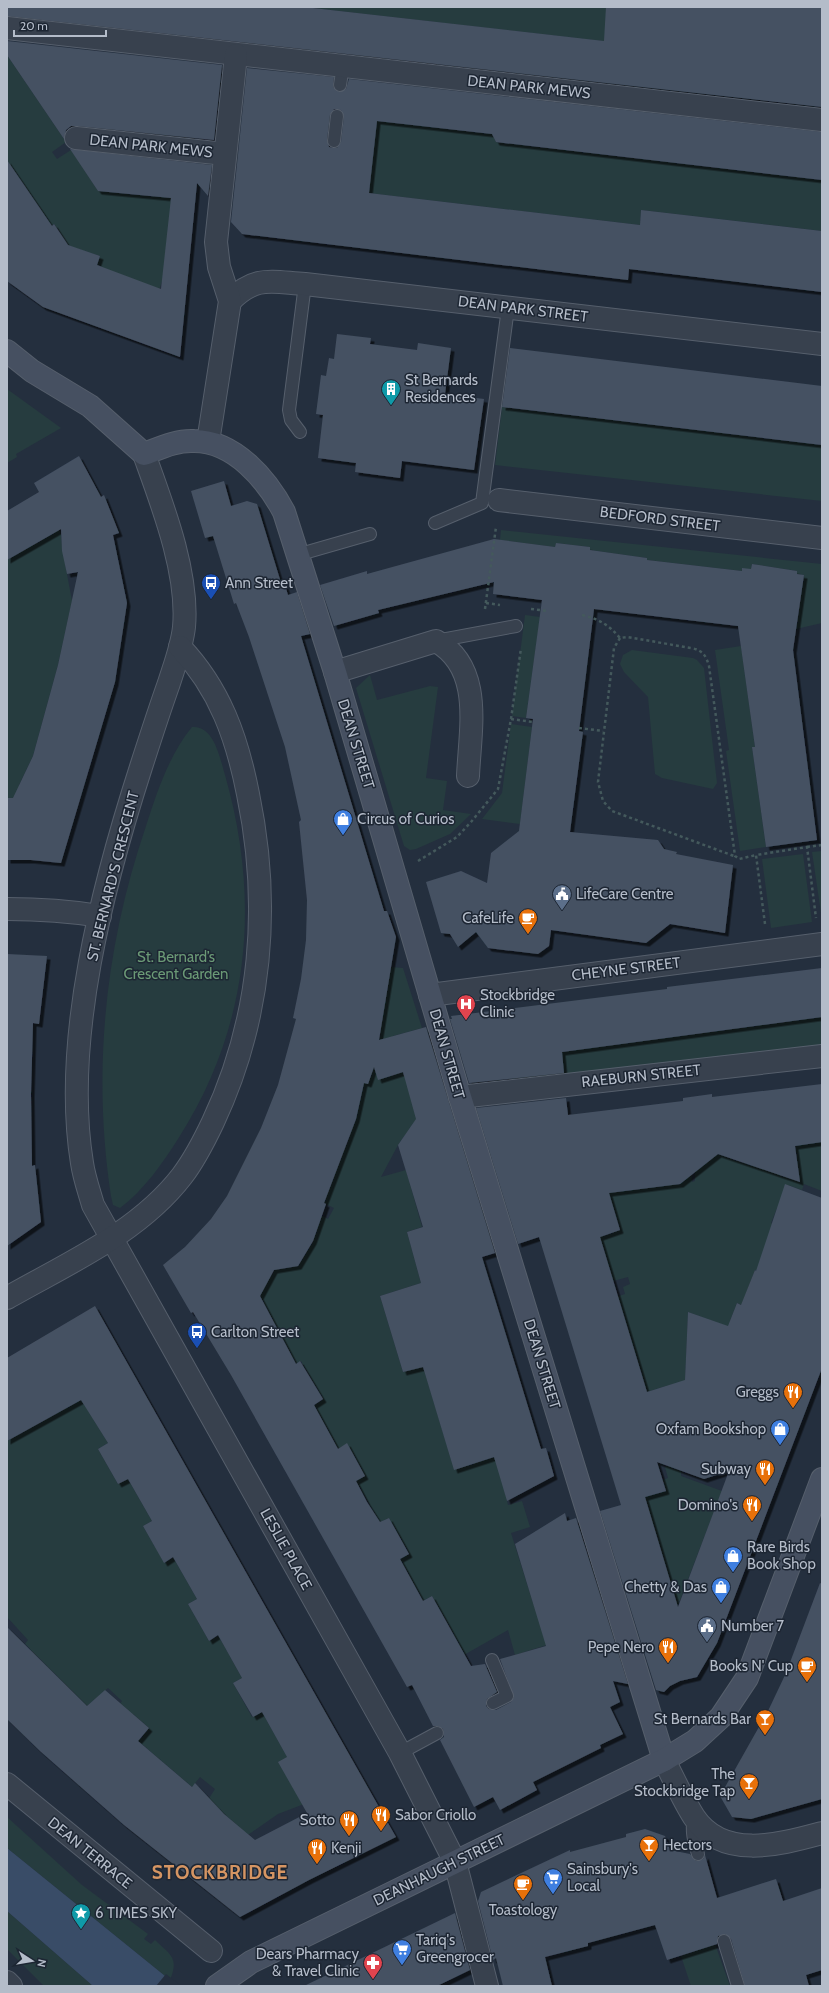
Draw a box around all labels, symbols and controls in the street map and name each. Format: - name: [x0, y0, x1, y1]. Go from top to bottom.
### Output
- scale bar: [14, 12, 106, 38]
- text: 20 m: [20, 18, 48, 33]
- street label: DEAN PARK MEWS: [466, 72, 592, 102]
- street label: DEAN PARK MEWS: [88, 131, 214, 161]
- street label: DEAN PARK STREET: [457, 292, 589, 326]
- place label: St Bernards Residences: [405, 371, 478, 406]
- building icon: St Bernards Residences: [380, 378, 402, 406]
- street label: BEDFORD STREET: [599, 503, 721, 535]
- bus stop icon: Ann Street: [200, 572, 222, 600]
- place label: Ann Street: [225, 574, 293, 592]
- street label: DEAN STREET: [334, 697, 378, 791]
- street label: ST. BERNARD'S CRESCENT: [83, 789, 143, 963]
- shop icon: Circus of Curios: [332, 808, 354, 836]
- place label: Circus of Curios: [357, 810, 454, 828]
- public building icon: LifeCare Centre: [551, 883, 573, 911]
- place label: LifeCare Centre: [576, 885, 674, 903]
- cafe icon: CafeLife: [517, 907, 539, 935]
- place label: CafeLife: [462, 909, 514, 927]
- park label: St. Bernard’s Crescent Garden: [124, 948, 228, 983]
- street label: CHEYNE STREET: [571, 953, 681, 985]
- place label: Stockbridge Clinic: [480, 986, 555, 1021]
- hospital icon: Stockbridge Clinic: [455, 993, 477, 1021]
- street label: DEAN STREET: [426, 1007, 468, 1101]
- street label: RAEBURN STREET: [580, 1061, 702, 1091]
- street label: DEAN STREET: [520, 1317, 564, 1411]
- bus stop icon: Carlton Street: [186, 1321, 208, 1349]
- place label: Carlton Street: [211, 1323, 299, 1341]
- restaurant icon: Greggs: [782, 1381, 804, 1409]
- place label: Greggs: [736, 1383, 779, 1401]
- shop icon: Oxfam Bookshop: [769, 1418, 791, 1446]
- place label: Oxfam Bookshop: [656, 1420, 766, 1438]
- restaurant icon: Subway: [754, 1458, 776, 1486]
- place label: Subway: [701, 1460, 751, 1478]
- restaurant icon: Domino's: [741, 1494, 763, 1522]
- place label: Domino's: [678, 1496, 738, 1514]
- street label: LESLIE PLACE: [256, 1505, 316, 1593]
- place label: Rare Birds Book Shop: [747, 1538, 816, 1573]
- shop icon: Rare Birds Book Shop: [722, 1545, 744, 1573]
- shop icon: Chetty & Das: [710, 1576, 732, 1604]
- place label: Chetty & Das: [624, 1578, 707, 1596]
- public building icon: Number 7: [696, 1615, 718, 1643]
- place label: Number 7: [721, 1617, 785, 1635]
- restaurant icon: Pepe Nero: [657, 1636, 679, 1664]
- place label: Pepe Nero: [588, 1638, 654, 1656]
- cafe icon: Books N' Cup: [796, 1655, 818, 1683]
- place label: Books N' Cup: [709, 1657, 793, 1675]
- bar icon: St Bernards Bar: [754, 1708, 776, 1736]
- place label: St Bernards Bar: [654, 1710, 751, 1728]
- place label: The Stockbridge Tap: [634, 1765, 735, 1800]
- bar icon: The Stockbridge Tap: [738, 1772, 760, 1800]
- restaurant icon: Sabor Criollo: [370, 1804, 392, 1832]
- place label: Sabor Criollo: [395, 1806, 476, 1824]
- restaurant icon: Sotto: [338, 1809, 360, 1837]
- place label: Sotto: [300, 1811, 335, 1829]
- street label: DEAN TERRACE: [44, 1813, 136, 1893]
- street label: DEANHAUGH STREET: [370, 1830, 508, 1910]
- bar icon: Hectors: [638, 1834, 660, 1862]
- place label: Hectors: [663, 1836, 712, 1854]
- restaurant icon: Kenji: [306, 1837, 328, 1865]
- place label: Kenji: [331, 1839, 361, 1857]
- place label: Sainsbury's Local: [567, 1860, 638, 1895]
- district label: STOCKBRIDGE: [152, 1861, 288, 1884]
- supermarket icon: Sainsbury's Local: [542, 1867, 564, 1895]
- cafe icon: Toastology: [512, 1873, 534, 1901]
- place label: Toastology: [489, 1901, 558, 1919]
- place icon: 6 TIMES SKY: [70, 1902, 92, 1930]
- place label: 6 TIMES SKY: [95, 1904, 177, 1922]
- place label: Tariq's Greengrocer: [416, 1931, 494, 1966]
- supermarket icon: Tariq's Greengrocer: [391, 1938, 413, 1966]
- north arrow: [12, 1941, 52, 1981]
- place label: Dears Pharmacy & Travel Clinic: [256, 1945, 359, 1980]
- pharmacy icon: Dears Pharmacy & Travel Clinic: [362, 1952, 384, 1980]
- text: N: [34, 1958, 49, 1968]

